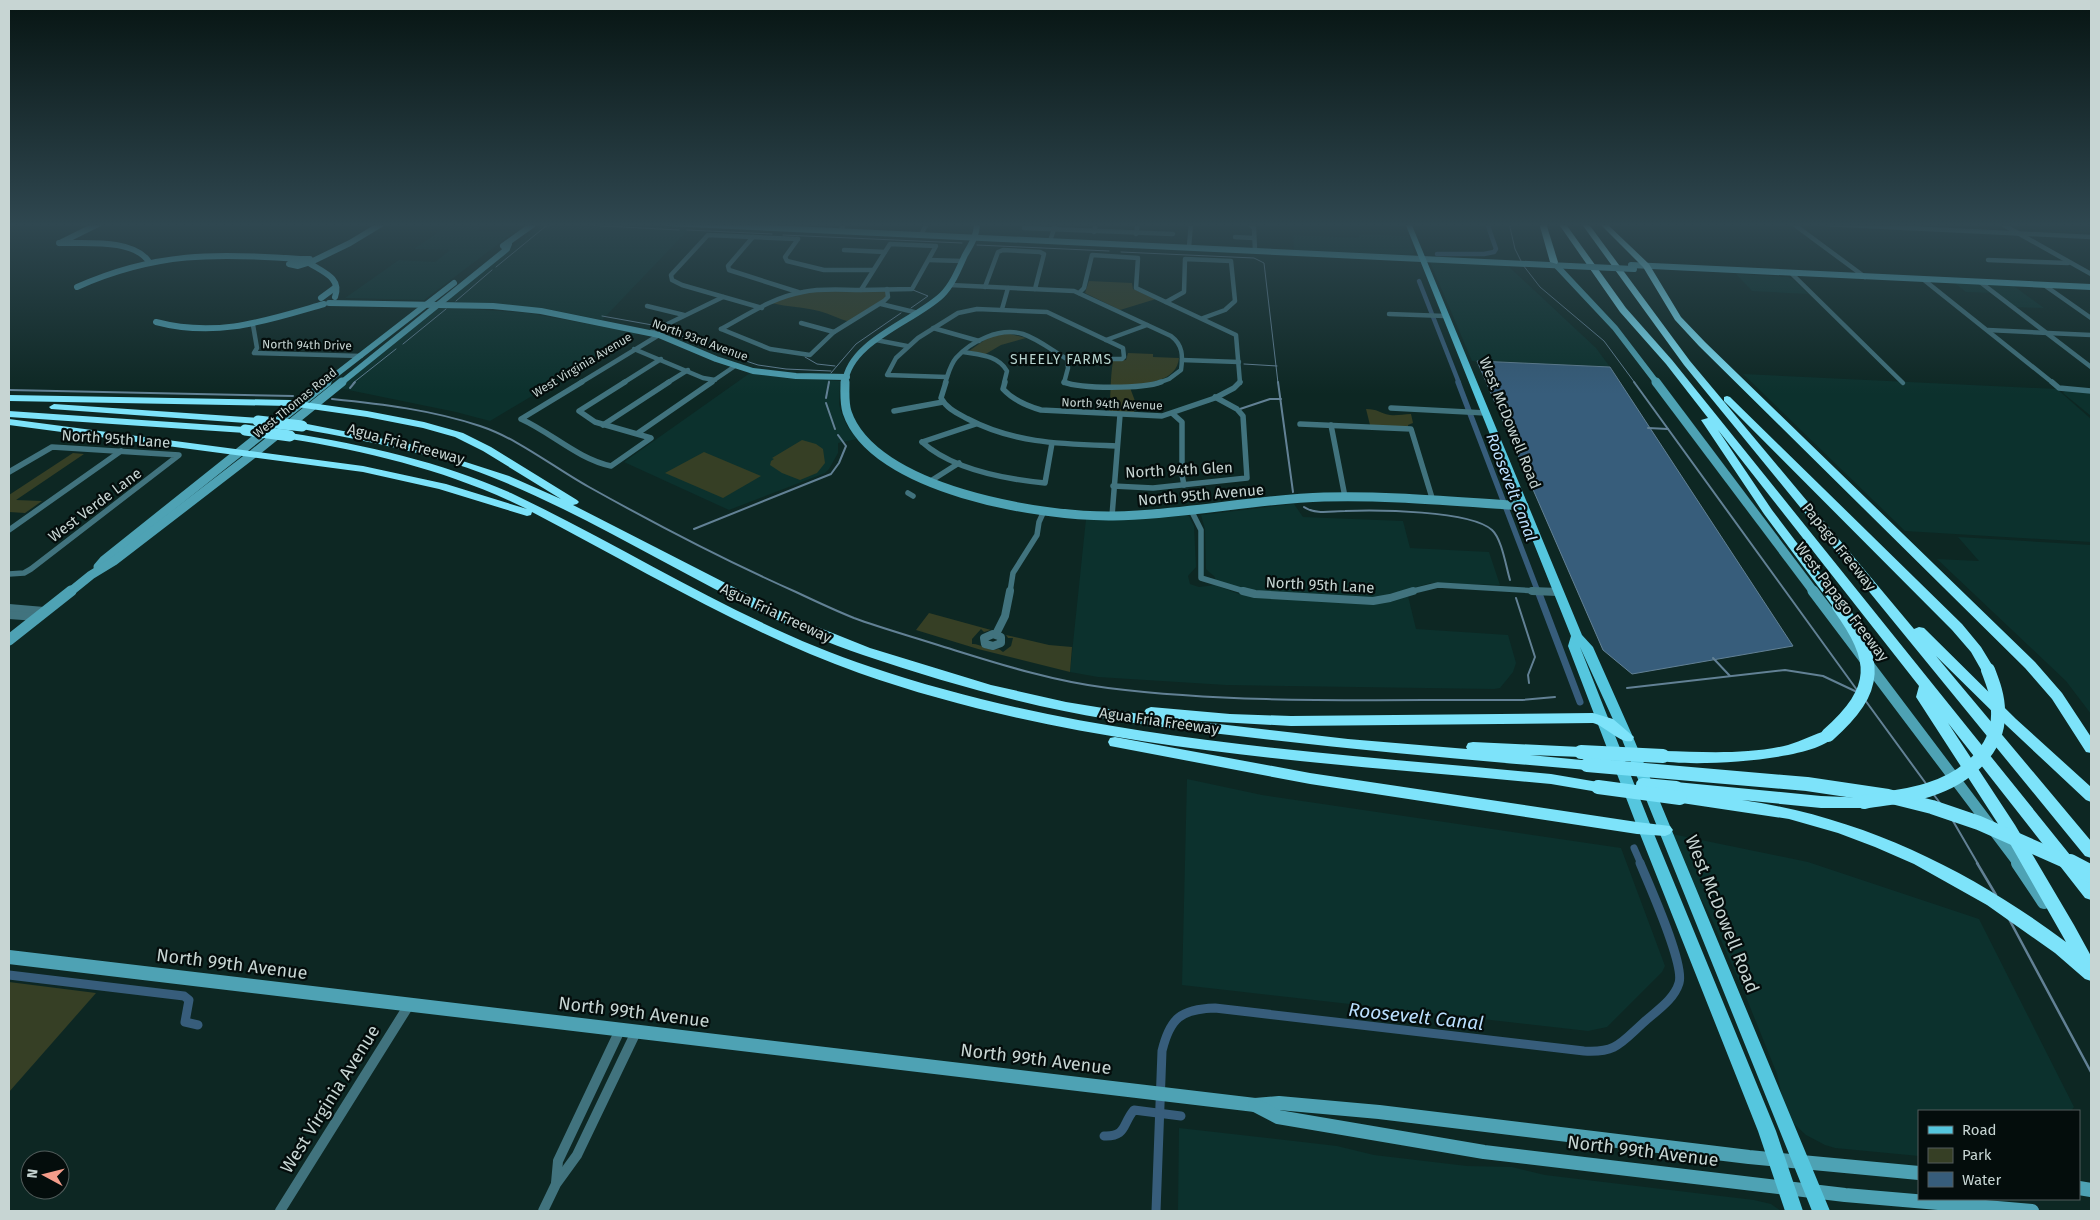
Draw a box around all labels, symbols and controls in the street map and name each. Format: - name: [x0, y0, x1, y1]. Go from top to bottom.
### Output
- street label: North 93rd Avenue: [650, 316, 750, 364]
- street label: West Virginia Avenue: [530, 330, 634, 400]
- street label: North 94th Drive: [262, 337, 352, 353]
- district label: SHEELY FARMS: [1010, 351, 1112, 368]
- street label: West McDowell Road: [1475, 355, 1545, 491]
- street label: West Thomas Road: [251, 365, 339, 441]
- street label: North 94th Avenue: [1061, 395, 1163, 413]
- street label: Agua Fria Freeway: [345, 420, 467, 468]
- street label: North 95th Lane: [61, 426, 171, 452]
- water label: Roosevelt Canal: [1482, 430, 1541, 544]
- street label: North 94th Glen: [1125, 458, 1233, 482]
- street label: West Verde Lane: [45, 464, 145, 546]
- street label: North 95th Avenue: [1137, 481, 1265, 509]
- street label: Papago Freeway: [1798, 500, 1880, 595]
- street label: West Papago Freeway: [1791, 539, 1893, 666]
- street label: North 95th Lane: [1265, 573, 1375, 597]
- street label: Agua Fria Freeway: [718, 579, 835, 647]
- street label: Agua Fria Freeway: [1098, 704, 1221, 738]
- street label: West McDowell Road: [1680, 832, 1764, 996]
- street label: North 99th Avenue: [155, 944, 309, 984]
- street label: North 99th Avenue: [557, 992, 711, 1032]
- water label: Roosevelt Canal: [1347, 998, 1485, 1035]
- street label: West Virginia Avenue: [276, 1021, 384, 1177]
- street label: North 99th Avenue: [959, 1039, 1113, 1079]
- legend: [1918, 1110, 2080, 1200]
- text: Road: [1962, 1121, 1997, 1139]
- street label: North 99th Avenue: [1566, 1131, 1720, 1171]
- text: Park: [1962, 1146, 1992, 1164]
- north arrow: [20, 1150, 70, 1200]
- text: N: [24, 1168, 42, 1179]
- text: Water: [1962, 1171, 2001, 1189]

